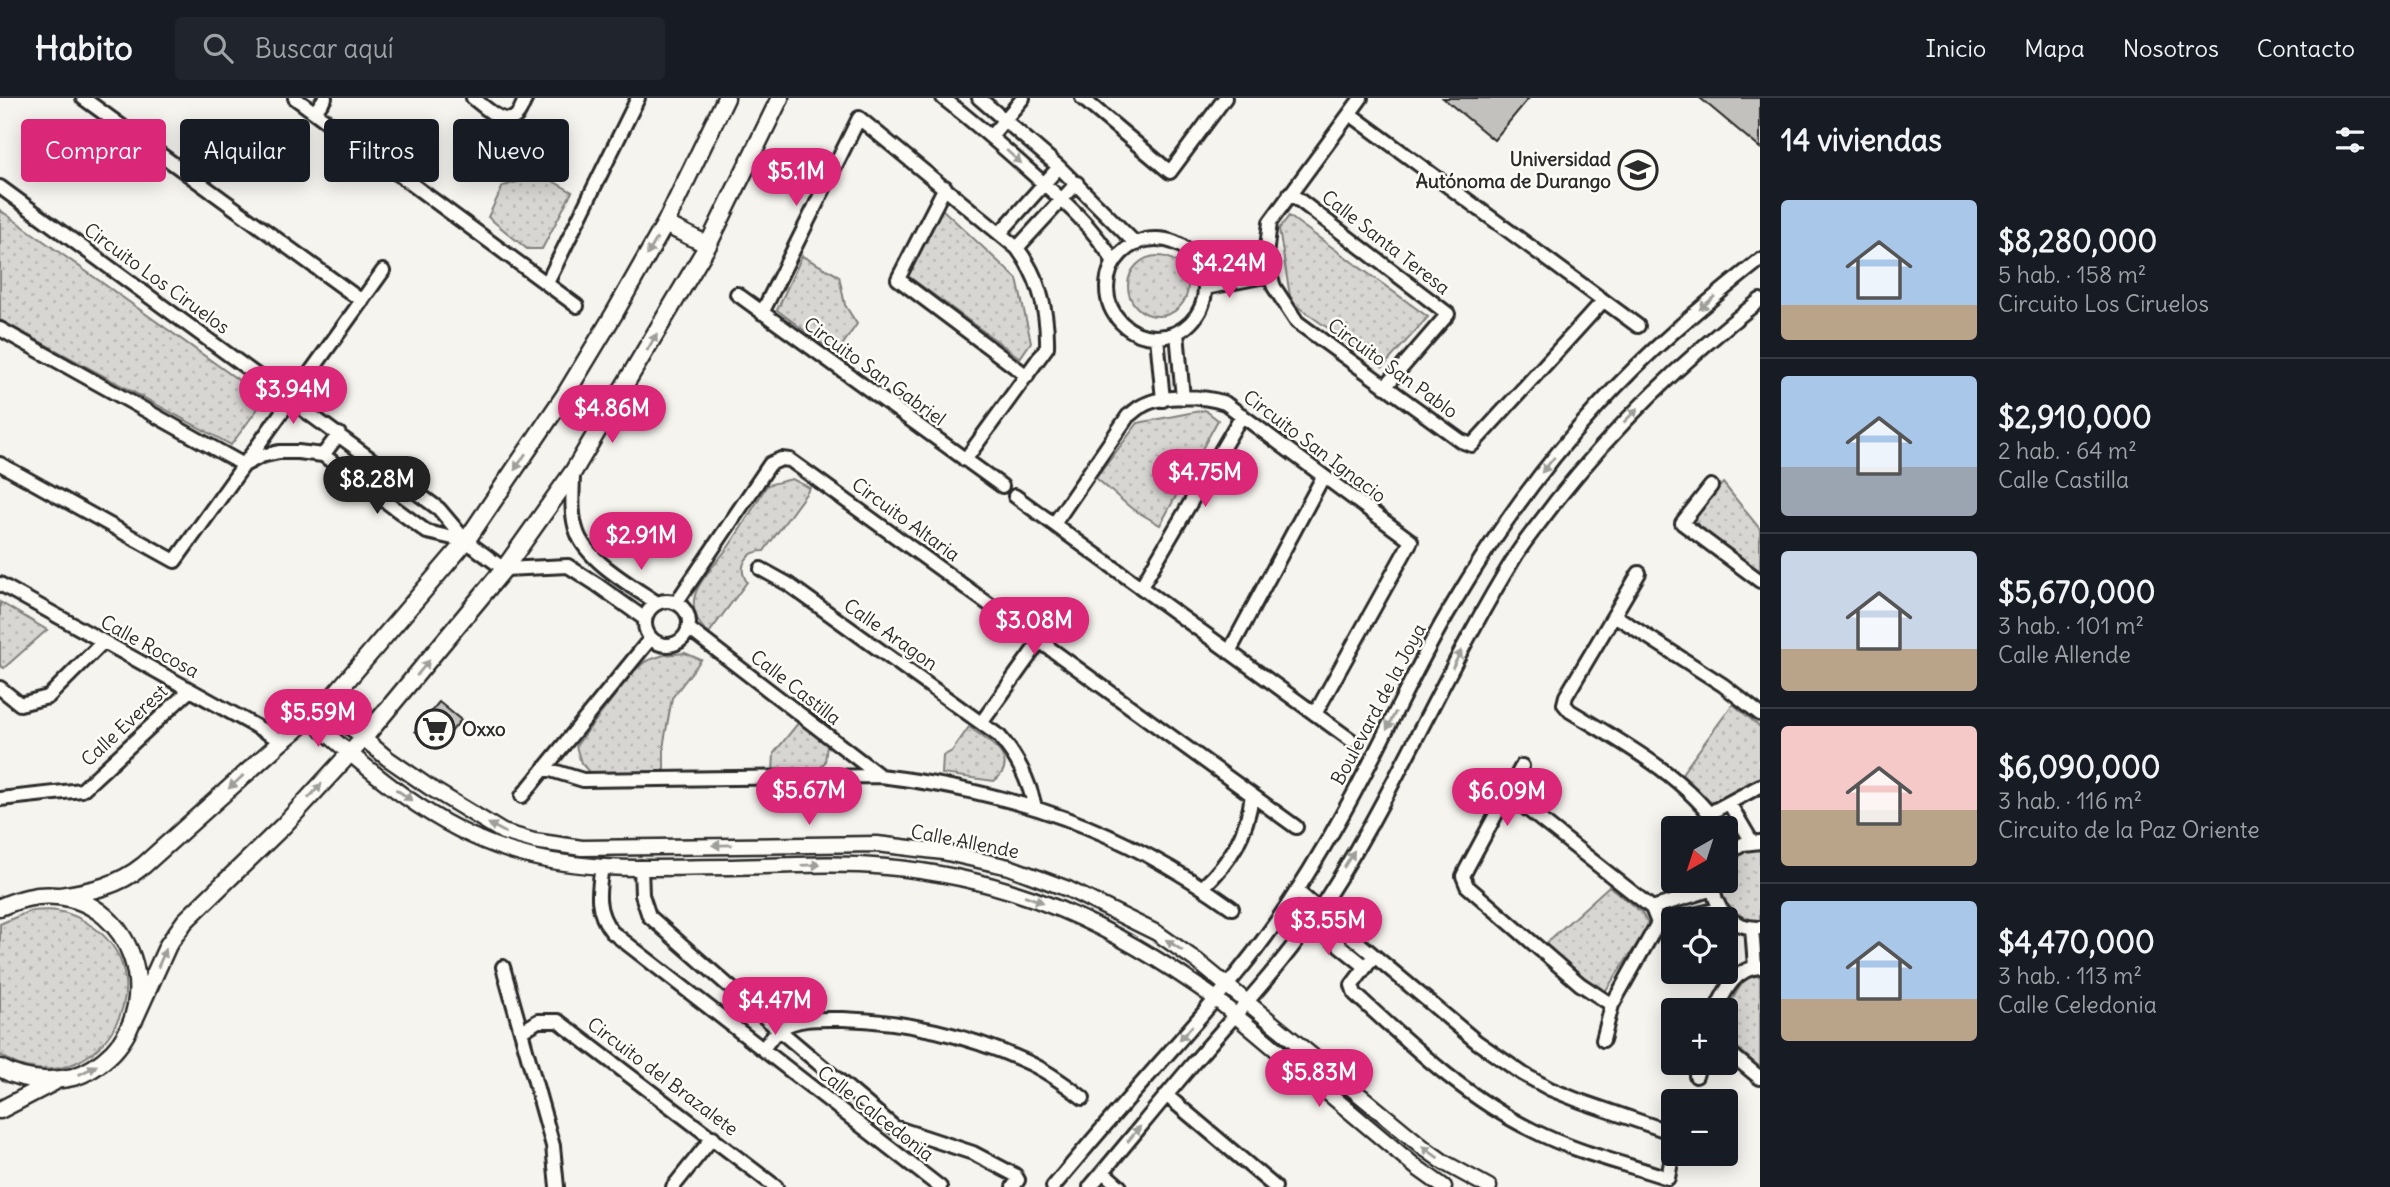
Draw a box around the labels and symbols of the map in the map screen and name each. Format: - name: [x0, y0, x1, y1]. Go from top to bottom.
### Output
- place label: Universidad Autónoma de Durango: [1416, 147, 1611, 193]
- pin: $5.1M: [747, 148, 845, 208]
- one-way arrow: [1006, 149, 1023, 164]
- school or university icon: Universidad Autónoma de Durango: [1617, 149, 1659, 191]
- street label: Calle Santa Teresa: [1317, 184, 1455, 300]
- street label: Circuito Los Ciruelos: [79, 217, 235, 339]
- one-way arrow: [646, 237, 658, 257]
- pin: $4.24M: [1172, 240, 1286, 300]
- one-way arrow: [1698, 295, 1716, 311]
- street label: Circuito San Gabriel: [799, 311, 951, 431]
- street label: Circuito San Pablo: [1323, 313, 1463, 423]
- one-way arrow: [645, 332, 657, 352]
- pin: $3.94M: [236, 366, 350, 426]
- street label: Circuito San Ignacio: [1239, 384, 1391, 508]
- pin: $4.86M: [555, 386, 669, 445]
- one-way arrow: [1623, 407, 1640, 424]
- pin: $4.75M: [1148, 450, 1262, 509]
- one-way arrow: [514, 452, 527, 471]
- pin: $8.28M: [320, 456, 434, 516]
- one-way arrow: [1541, 456, 1556, 473]
- street label: Circuito Altaria: [847, 472, 965, 566]
- pin: $2.91M: [584, 512, 698, 572]
- street label: Calle Aragon: [839, 593, 943, 675]
- pin: $3.08M: [977, 598, 1091, 657]
- street label: Calle Rocosa: [97, 609, 204, 683]
- street label: Boulevard de la Joya: [1325, 619, 1431, 789]
- street label: Calle Castilla: [746, 644, 846, 730]
- one-way arrow: [1452, 649, 1463, 669]
- one-way arrow: [415, 659, 430, 677]
- street label: Calle Everest: [76, 679, 172, 771]
- pin: $5.59M: [261, 690, 375, 749]
- supermarket icon: Oxxo: [414, 708, 456, 750]
- one-way arrow: [1385, 711, 1396, 731]
- place label: Oxxo: [462, 717, 506, 741]
- pin: $5.67M: [752, 768, 866, 827]
- pin: $6.09M: [1450, 768, 1564, 828]
- one-way arrow: [228, 774, 245, 790]
- one-way arrow: [306, 783, 322, 800]
- one-way arrow: [394, 788, 413, 801]
- north arrow: [1661, 816, 1738, 892]
- street label: Calle Allende: [909, 819, 1021, 863]
- one-way arrow: [487, 822, 507, 834]
- one-way arrow: [711, 840, 733, 851]
- one-way arrow: [1343, 850, 1356, 869]
- one-way arrow: [800, 859, 822, 870]
- one-way arrow: [1024, 894, 1045, 905]
- pin: $3.55M: [1271, 898, 1385, 957]
- one-way arrow: [1165, 938, 1183, 952]
- one-way arrow: [157, 948, 168, 969]
- pin: $4.47M: [718, 978, 832, 1037]
- street label: Circuito del Brazalete: [583, 1011, 743, 1141]
- one-way arrow: [1179, 1024, 1195, 1041]
- pin: $5.83M: [1262, 1049, 1376, 1109]
- street label: Calle Calcedonia: [813, 1060, 939, 1166]
- one-way arrow: [78, 1064, 98, 1075]
- one-way arrow: [1126, 1126, 1141, 1143]
- one-way arrow: [1422, 1145, 1440, 1160]

